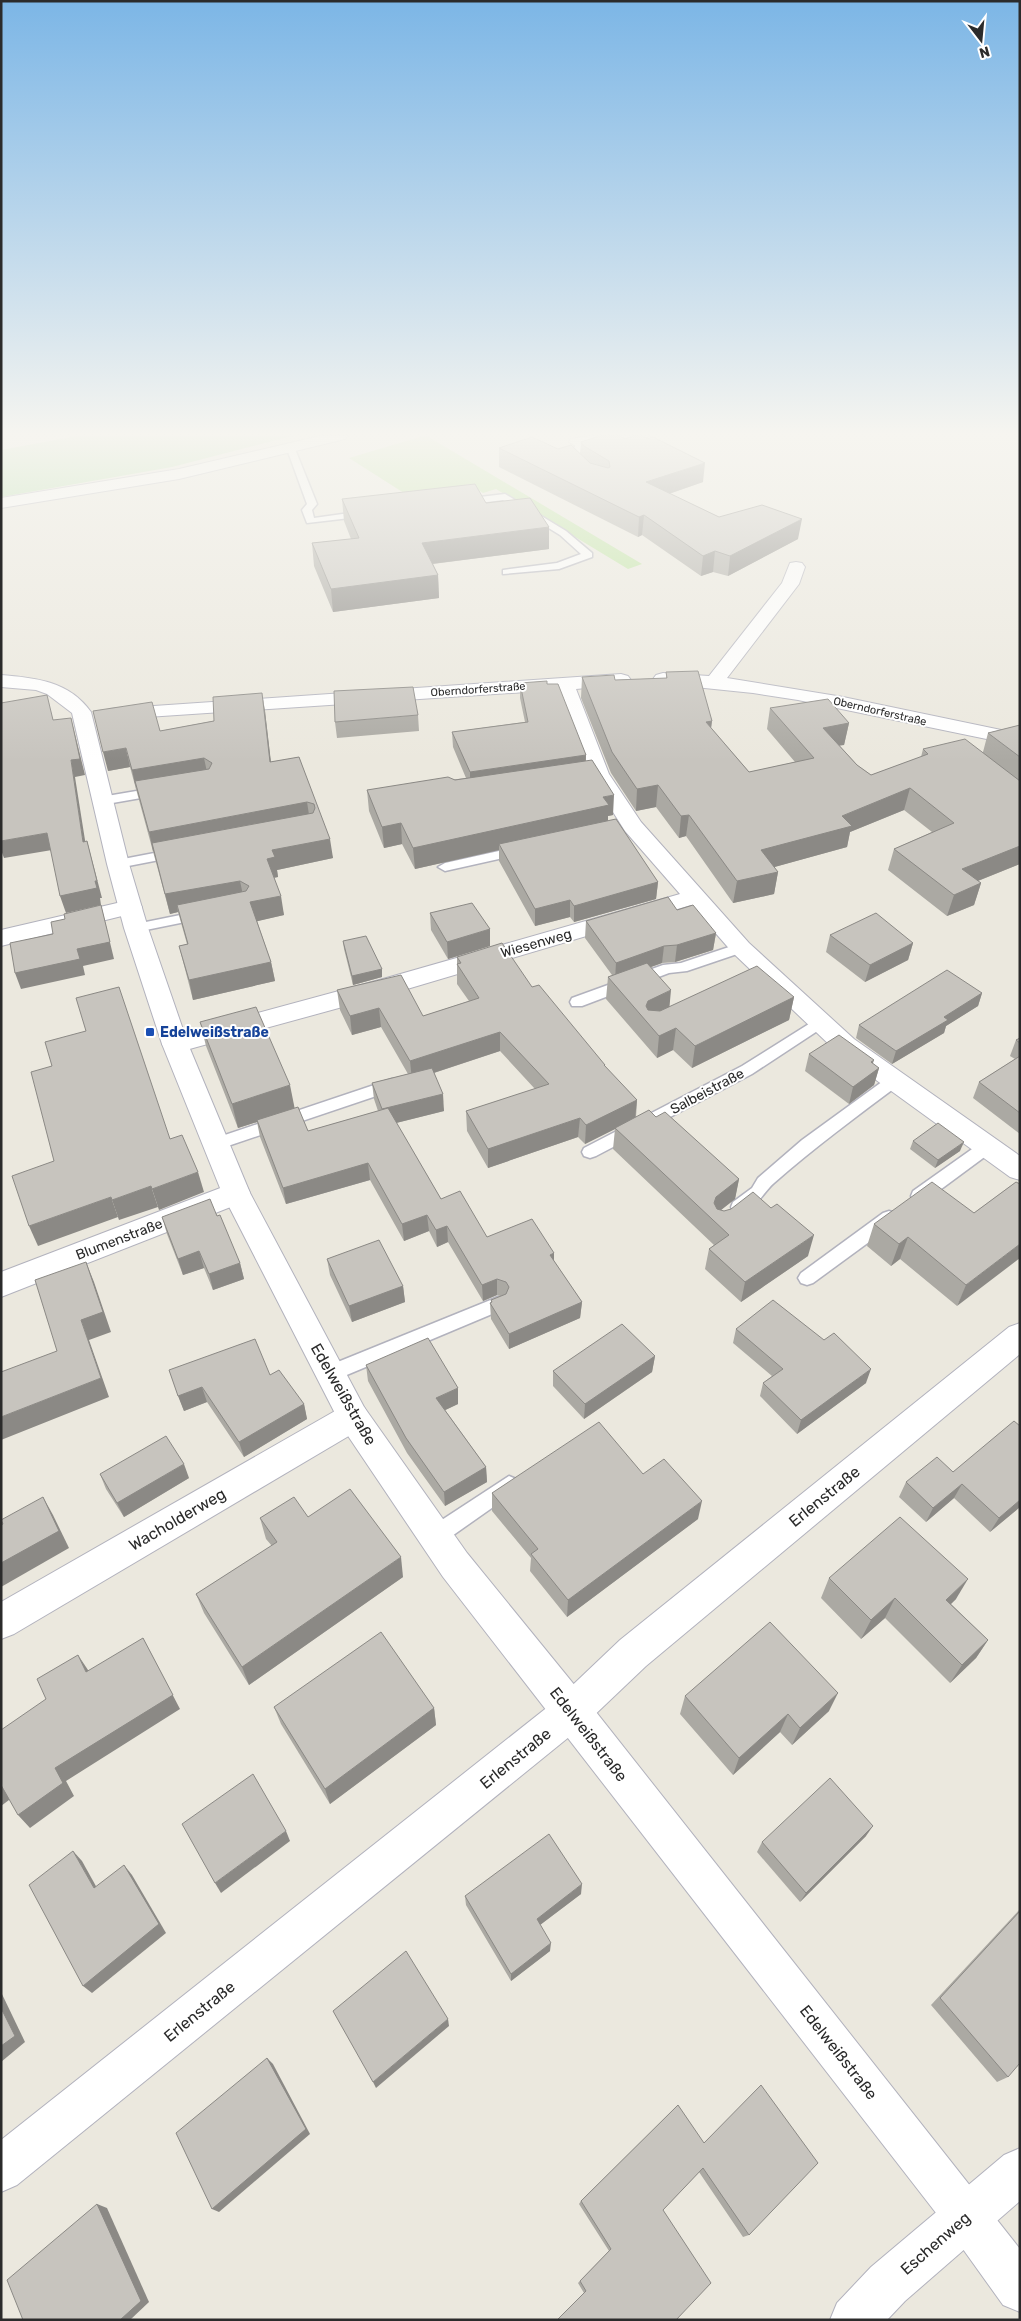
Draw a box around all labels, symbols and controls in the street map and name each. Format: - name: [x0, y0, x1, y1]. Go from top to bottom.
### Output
- north arrow: [956, 15, 1006, 65]
- text: N: [977, 42, 992, 62]
- street label: Oberndorferstraße: [430, 680, 526, 699]
- street label: Oberndorferstraße: [832, 694, 928, 729]
- street label: Wiesenweg: [499, 925, 574, 962]
- place label: Edelweißstraße: [160, 1024, 269, 1041]
- marker: Edelweißstraße: [144, 1026, 156, 1038]
- street label: Salbeistraße: [667, 1065, 747, 1118]
- street label: Blumenstraße: [73, 1215, 165, 1264]
- street label: Edelweißstraße: [307, 1340, 380, 1449]
- street label: Erlenstraße: [785, 1462, 864, 1531]
- street label: Wacholderweg: [125, 1484, 229, 1555]
- street label: Edelweißstraße: [546, 1683, 631, 1785]
- street label: Erlenstraße: [476, 1724, 555, 1793]
- street label: Erlenstraße: [160, 1977, 239, 2046]
- street label: Edelweißstraße: [796, 2001, 881, 2103]
- street label: Eschenweg: [897, 2208, 974, 2279]

